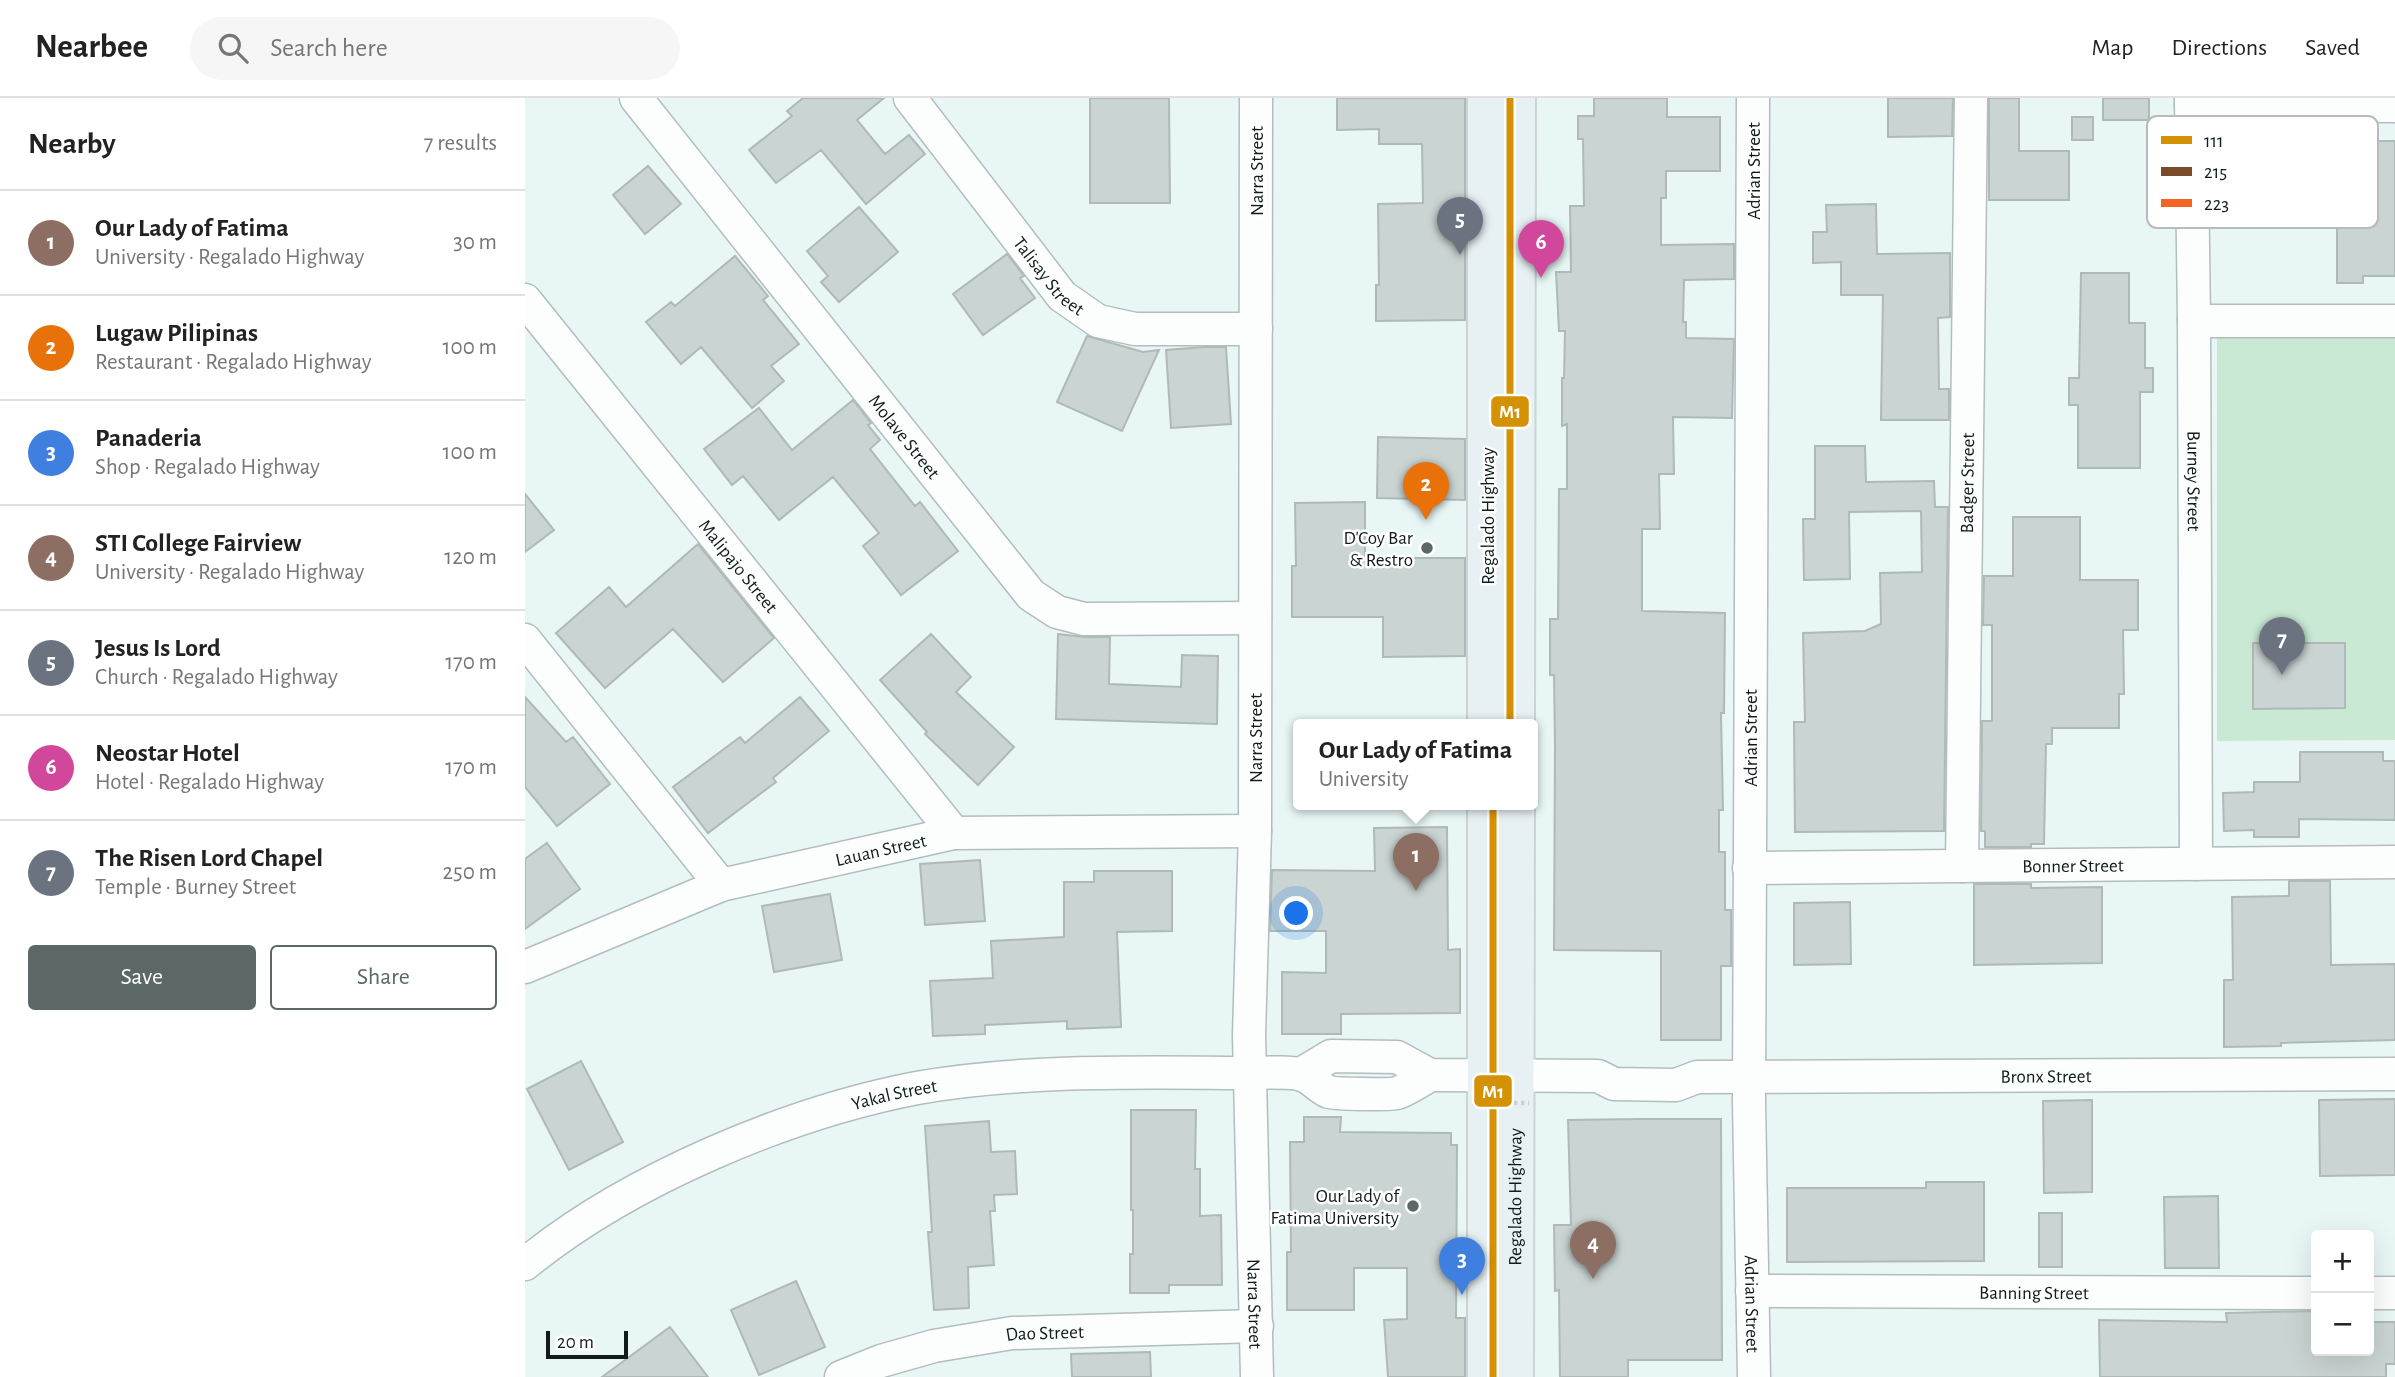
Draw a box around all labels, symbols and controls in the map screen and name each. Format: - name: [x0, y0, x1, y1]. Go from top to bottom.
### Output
- search box: [190, 17, 680, 80]
- icon: search: [214, 29, 252, 67]
- text: Nearbee: [35, 31, 148, 64]
- text: Search here: [270, 35, 388, 61]
- text: Map: [2091, 36, 2133, 60]
- text: Directions: [2171, 36, 2267, 60]
- text: Saved: [2305, 36, 2360, 60]
- legend: [2147, 116, 2378, 228]
- street label: Adrian Street: [1745, 122, 1764, 220]
- street label: Narra Street: [1248, 126, 1267, 216]
- text: Nearby: [28, 129, 116, 159]
- text: 7 results: [424, 132, 497, 155]
- text: 111: [2204, 132, 2224, 151]
- text: 215: [2204, 163, 2227, 182]
- text: 223: [2204, 195, 2229, 214]
- pin: 5: [1437, 197, 1483, 255]
- text: Our Lady of Fatima: [95, 215, 289, 241]
- pin: 6: [1518, 220, 1564, 278]
- text: 1: [47, 231, 55, 254]
- text: 30 m: [453, 231, 497, 254]
- street label: Talisay Street: [1009, 234, 1087, 319]
- text: University · Regalado Highway: [95, 246, 364, 269]
- text: Lugaw Pilipinas: [95, 320, 258, 346]
- text: 2: [46, 336, 56, 359]
- text: 100 m: [443, 336, 497, 359]
- text: Restaurant · Regalado Highway: [95, 351, 372, 374]
- street label: Molave Street: [865, 391, 943, 483]
- line badge: M1: [1490, 395, 1530, 428]
- text: M1: [1499, 403, 1521, 422]
- text: Panaderia: [95, 425, 202, 451]
- street label: Burney Street: [2183, 431, 2203, 531]
- street label: Badger Street: [1958, 432, 1978, 534]
- text: 3: [46, 441, 56, 464]
- text: 100 m: [443, 441, 497, 464]
- street label: Regalado Highway: [1479, 447, 1498, 585]
- text: Shop · Regalado Highway: [95, 456, 320, 479]
- pin: 2: [1403, 462, 1449, 520]
- street label: Malipajo Street: [695, 516, 781, 617]
- place label: D'Coy Bar & Restro: [1343, 529, 1413, 570]
- text: STI College Fairview: [95, 530, 301, 556]
- marker: D'Coy Bar & Restro: [1419, 540, 1435, 556]
- text: 4: [45, 546, 57, 569]
- text: 120 m: [444, 546, 497, 569]
- text: University · Regalado Highway: [95, 561, 364, 584]
- pin: 7: [2259, 617, 2305, 675]
- text: Jesus Is Lord: [95, 635, 221, 661]
- text: 5: [46, 651, 56, 674]
- text: 170 m: [445, 651, 497, 674]
- text: Church · Regalado Highway: [95, 666, 338, 689]
- street label: Adrian Street: [1742, 689, 1761, 787]
- street label: Narra Street: [1247, 693, 1266, 783]
- popup: [1293, 719, 1538, 810]
- text: Our Lady of Fatima: [1319, 737, 1512, 763]
- text: Neostar Hotel: [95, 740, 240, 766]
- text: 6: [45, 756, 57, 779]
- text: 170 m: [445, 756, 497, 779]
- text: University: [1319, 768, 1409, 791]
- text: Hotel · Regalado Highway: [95, 771, 324, 794]
- street label: Lauan Street: [834, 831, 928, 870]
- pin: 1: [1393, 833, 1439, 891]
- text: The Risen Lord Chapel: [95, 845, 323, 871]
- street label: Bonner Street: [2022, 857, 2124, 876]
- text: 7: [46, 861, 56, 884]
- text: 250 m: [443, 861, 497, 884]
- text: Temple · Burney Street: [95, 876, 296, 899]
- your location: [1279, 896, 1313, 930]
- button: Save: [28, 945, 256, 1010]
- button: Share: [270, 945, 497, 1010]
- street label: Bronx Street: [2000, 1067, 2092, 1087]
- line badge: M1: [1473, 1074, 1513, 1108]
- street label: Yakal Street: [850, 1077, 938, 1114]
- text: M1: [1482, 1083, 1504, 1102]
- street label: Regalado Highway: [1506, 1128, 1525, 1266]
- place label: Our Lady of Fatima University: [1270, 1187, 1400, 1228]
- marker: Our Lady of Fatima University: [1405, 1198, 1421, 1214]
- pin: 4: [1570, 1221, 1616, 1279]
- map controls: [2311, 1230, 2374, 1356]
- button: +: [2311, 1230, 2374, 1293]
- pin: 3: [1439, 1237, 1485, 1295]
- street label: Adrian Street: [1741, 1255, 1762, 1353]
- street label: Narra Street: [1243, 1259, 1264, 1349]
- street label: Banning Street: [1979, 1284, 2089, 1303]
- button: −: [2311, 1293, 2374, 1356]
- street label: Dao Street: [1004, 1323, 1084, 1345]
- scale bar: [546, 1328, 628, 1360]
- text: 20 m: [557, 1333, 594, 1352]

